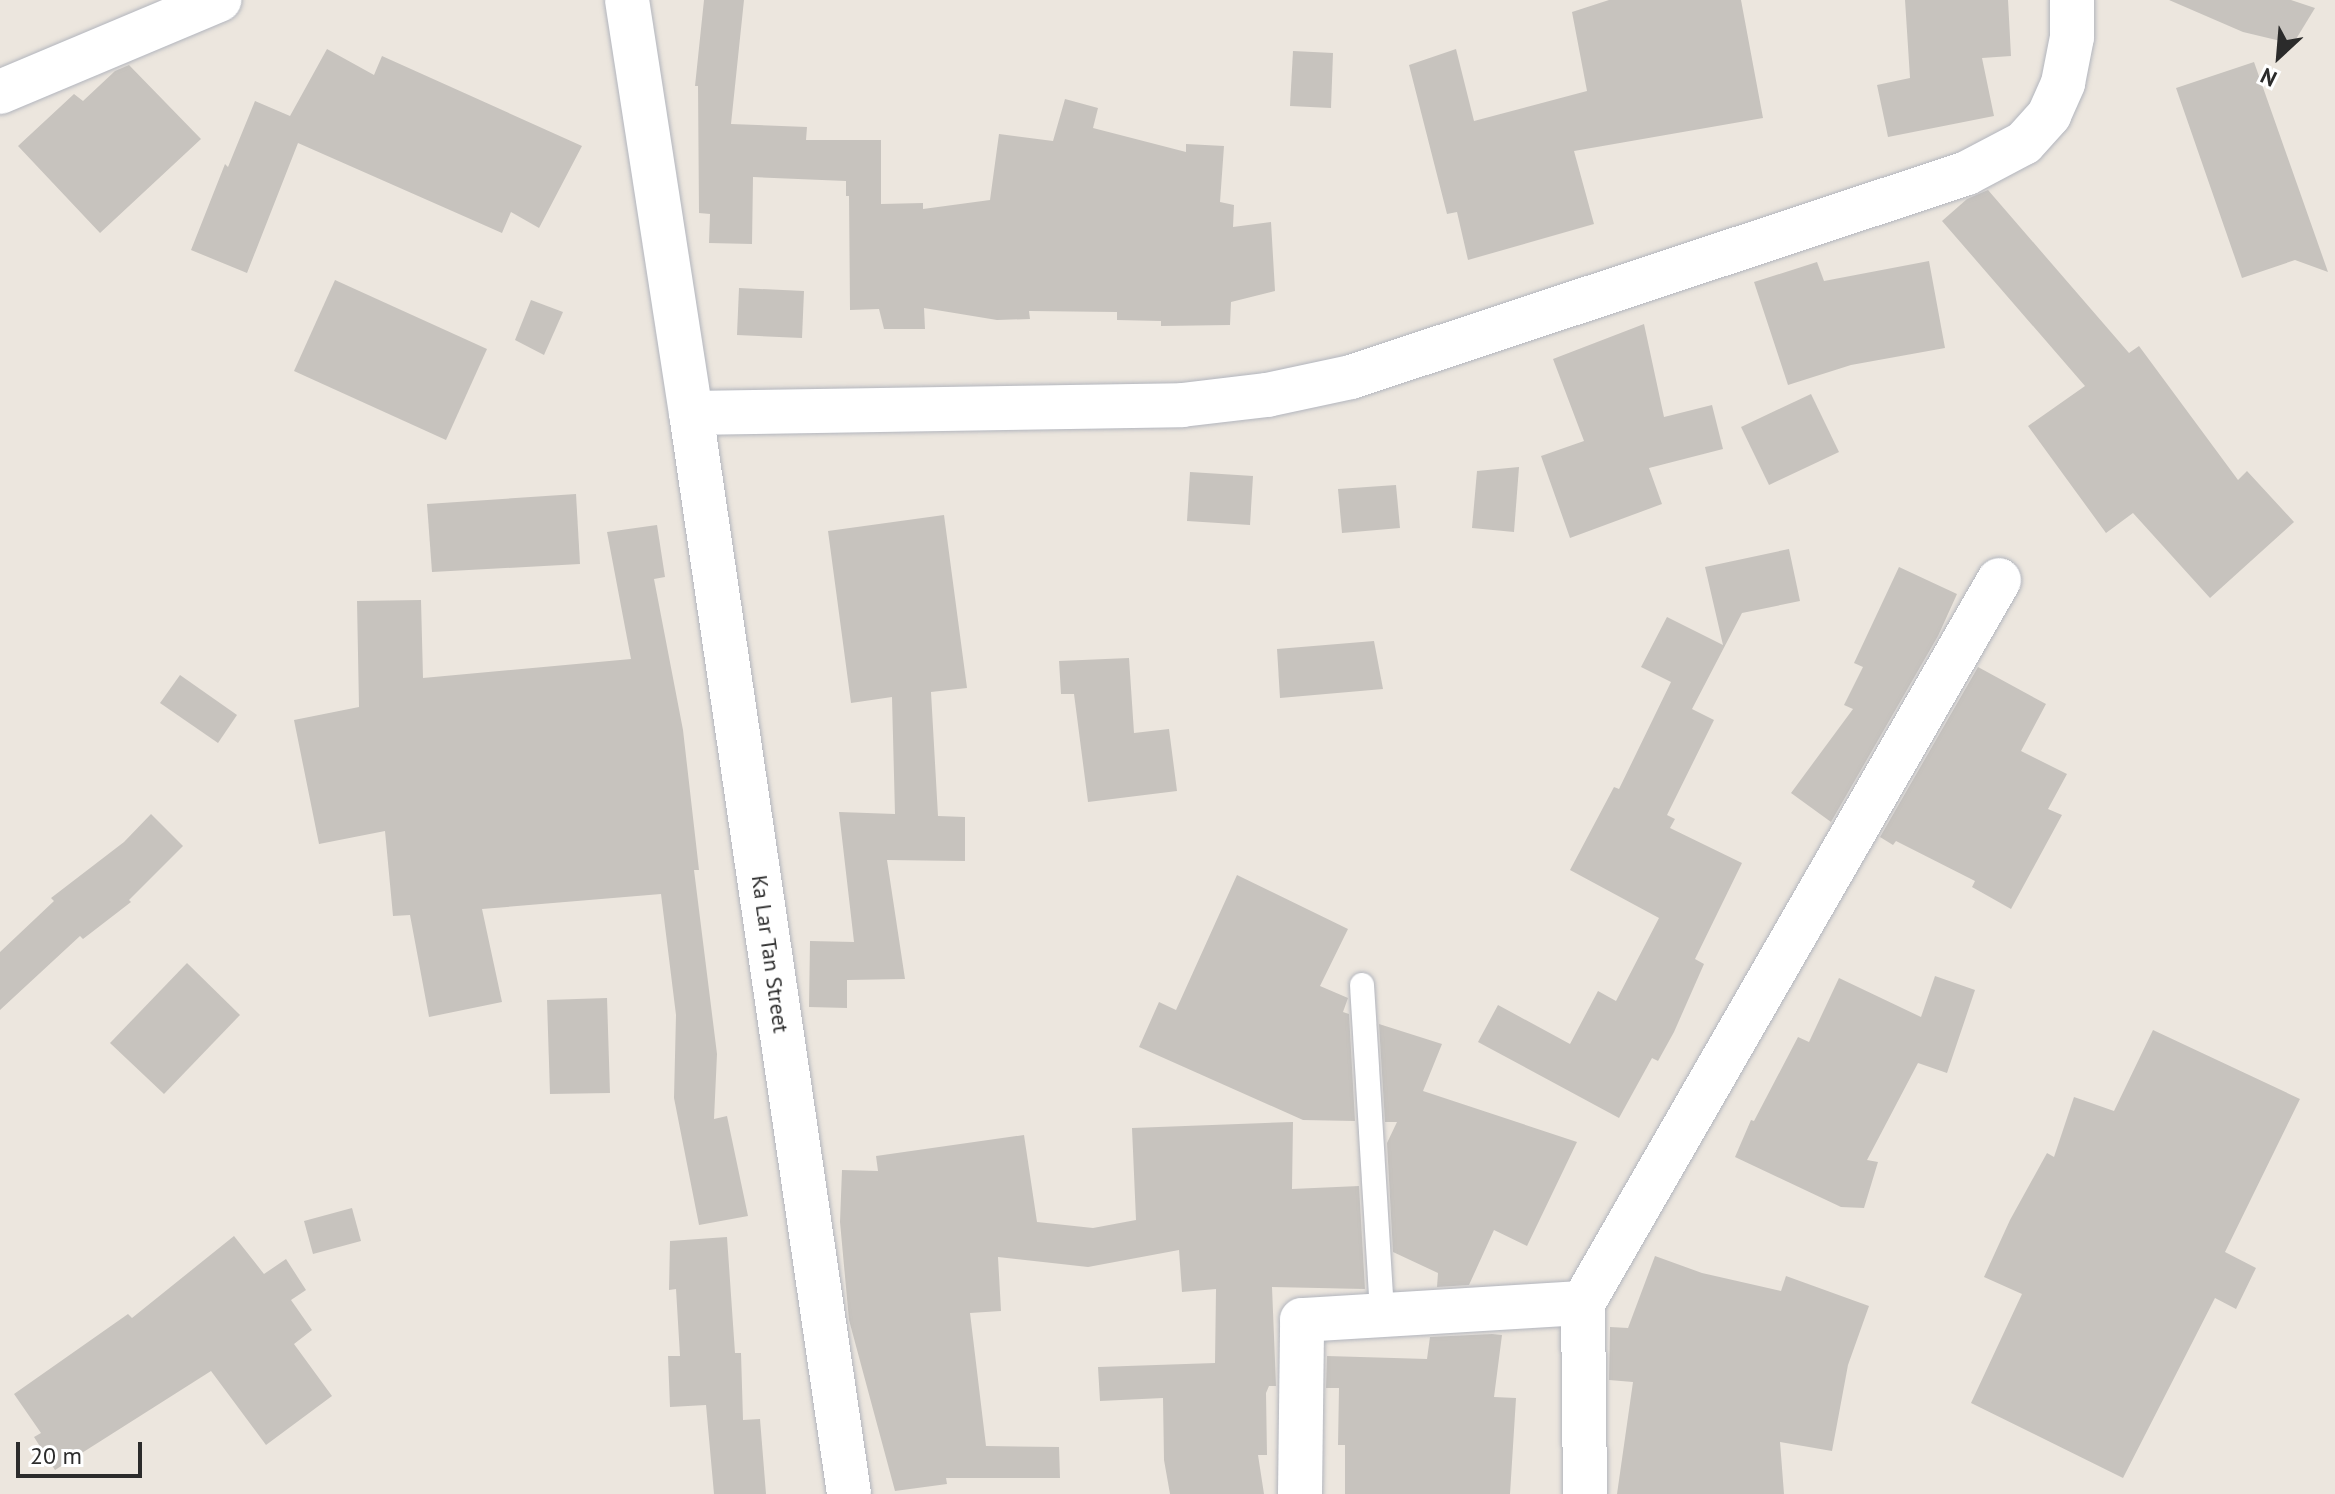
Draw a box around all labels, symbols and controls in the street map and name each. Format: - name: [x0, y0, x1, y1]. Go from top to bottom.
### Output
- north arrow: [2239, 16, 2319, 96]
- text: N: [2256, 62, 2281, 93]
- street label: Ka Lar Tan Street: [746, 873, 794, 1035]
- scale bar: [20, 1426, 146, 1476]
- text: 20 m: [30, 1440, 82, 1471]

